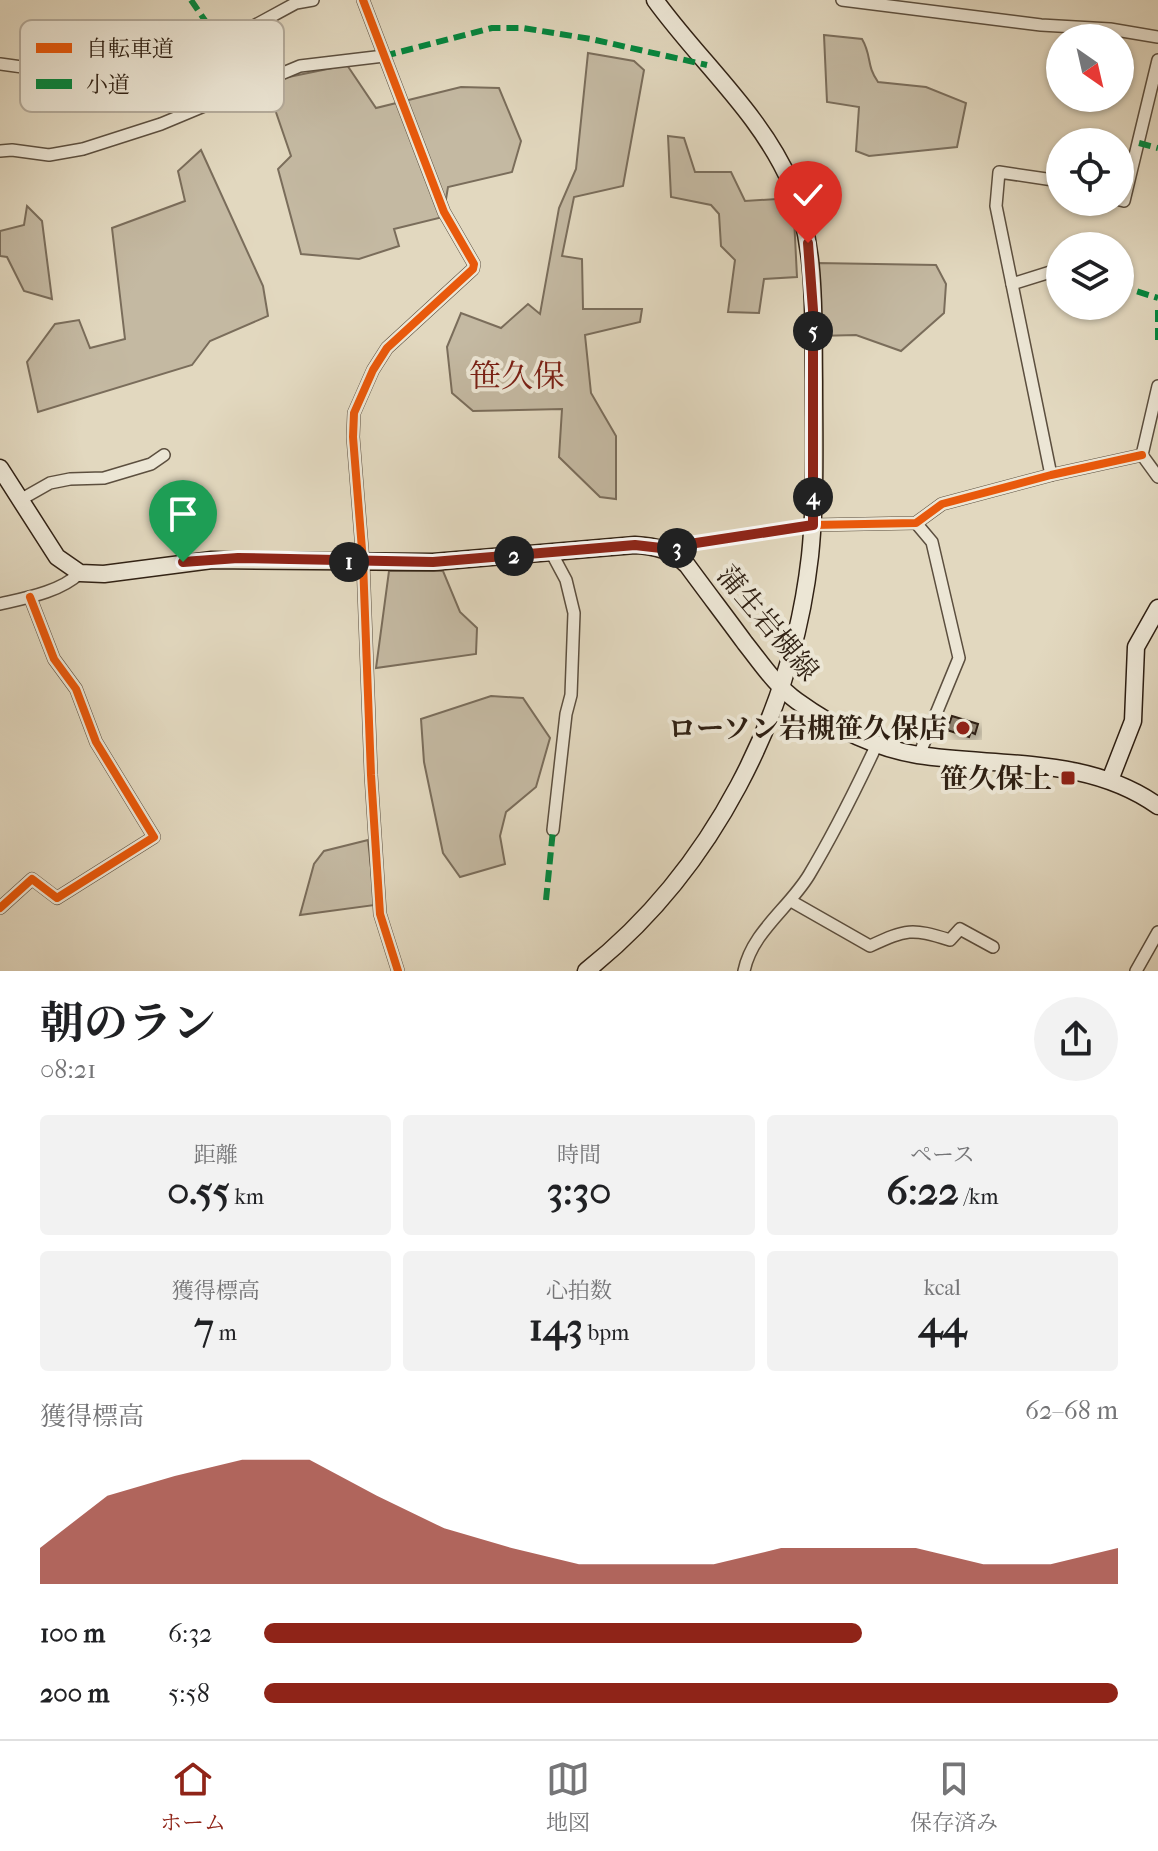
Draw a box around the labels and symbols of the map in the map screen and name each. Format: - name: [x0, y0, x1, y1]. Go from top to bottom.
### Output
- legend: [20, 20, 284, 112]
- north arrow: [1046, 24, 1134, 112]
- text: 自転車道: [86, 36, 174, 62]
- text: 小道: [86, 72, 130, 98]
- pin: [774, 161, 842, 243]
- pin: 5: [793, 311, 833, 351]
- district label: 笹久保: [469, 358, 565, 395]
- pin: 4: [793, 477, 833, 517]
- pin: [149, 480, 217, 562]
- pin: 3: [657, 528, 697, 568]
- pin: 2: [494, 536, 534, 576]
- pin: 1: [329, 542, 369, 582]
- street label: 蒲生岩槻線: [710, 559, 826, 687]
- place label: ローソン岩槻笹久保店: [668, 712, 947, 745]
- marker: ローソン岩槻笹久保店: [954, 719, 972, 737]
- place label: 笹久保上: [940, 762, 1052, 795]
- marker: 笹久保上: [1059, 769, 1077, 787]

